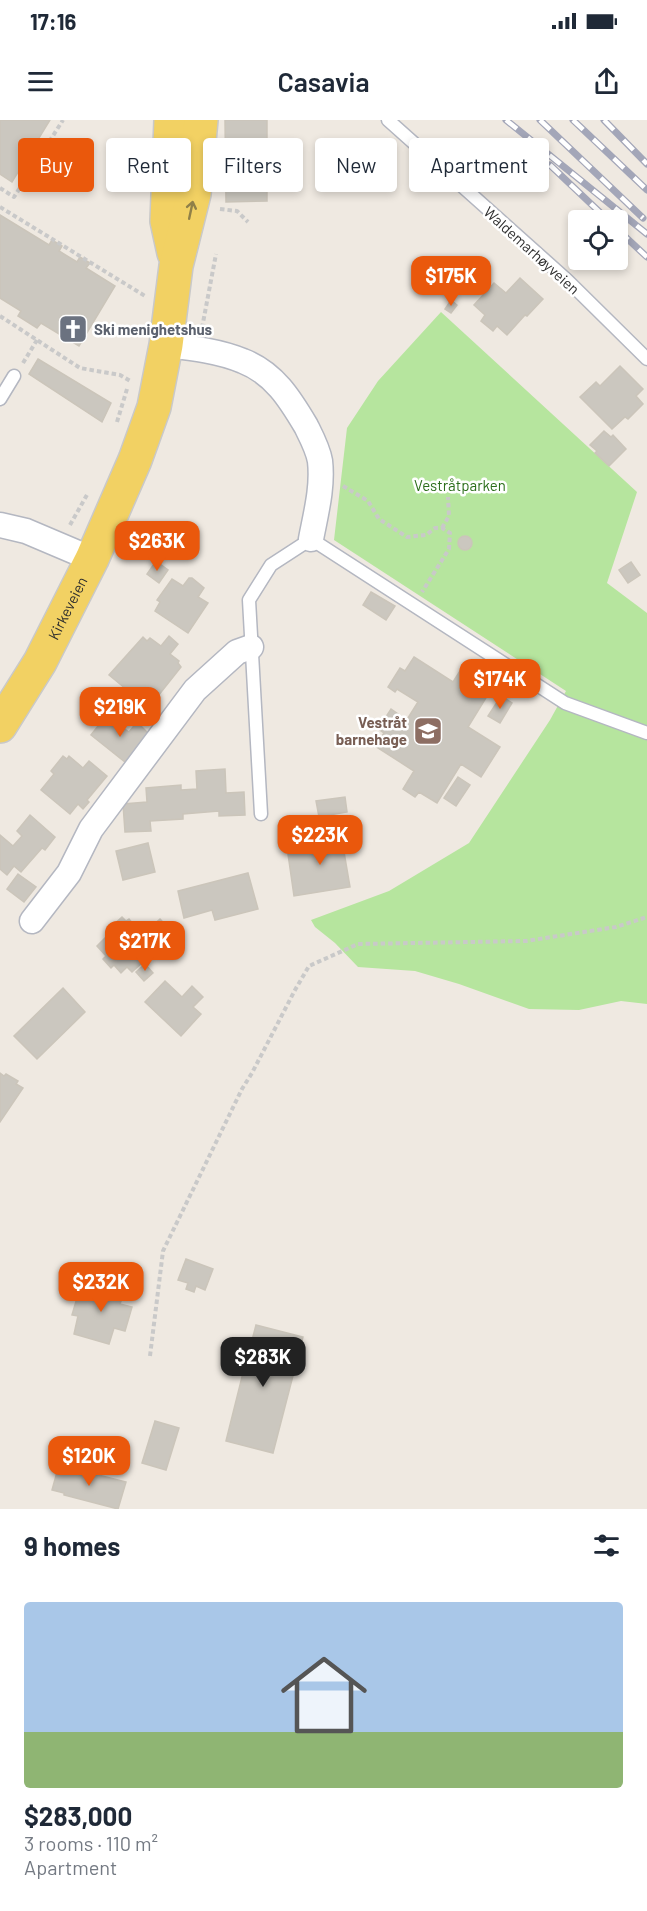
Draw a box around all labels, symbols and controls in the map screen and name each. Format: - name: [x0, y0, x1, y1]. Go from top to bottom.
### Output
- text: 17:16: [30, 8, 76, 34]
- icon: menu: [24, 65, 57, 98]
- text: Casavia: [277, 65, 370, 97]
- icon: share: [590, 65, 623, 98]
- chip: Buy: [18, 138, 94, 192]
- chip: Rent: [106, 138, 191, 192]
- chip: Filters: [203, 138, 303, 192]
- chip: New: [315, 138, 397, 192]
- chip: Apartment: [409, 138, 549, 192]
- one-way arrow: [186, 200, 197, 220]
- street label: Waldemarhøyveien: [480, 202, 584, 298]
- map controls: [568, 210, 628, 270]
- button: locate: [568, 210, 628, 270]
- pin: $175K: [409, 256, 493, 307]
- text: $175K: [425, 263, 477, 287]
- church icon: Ski menighetshus: [57, 313, 89, 345]
- place label: Ski menighetshus: [94, 320, 213, 338]
- park label: Vestråtparken: [414, 476, 506, 494]
- pin: $263K: [115, 521, 199, 572]
- text: $263K: [129, 528, 185, 552]
- street label: Kirkeveien: [44, 573, 91, 643]
- pin: $174K: [458, 659, 542, 710]
- text: $174K: [473, 666, 527, 690]
- pin: $219K: [78, 687, 162, 738]
- text: $219K: [94, 694, 146, 718]
- place label: Vestråt barnehage: [336, 713, 407, 748]
- school or university icon: Vestråt barnehage: [412, 715, 444, 747]
- pin: $223K: [278, 815, 362, 866]
- text: $223K: [292, 822, 348, 846]
- pin: $217K: [103, 921, 187, 972]
- text: $217K: [119, 928, 171, 952]
- pin: $232K: [59, 1262, 143, 1313]
- text: $232K: [73, 1269, 129, 1293]
- pin: $283K: [221, 1337, 305, 1388]
- text: $283K: [235, 1344, 291, 1368]
- pin: $120K: [47, 1436, 131, 1487]
- text: $120K: [62, 1443, 116, 1467]
- icon: filters: [590, 1529, 623, 1562]
- text: 9 homes: [24, 1530, 120, 1561]
- icon: home: [270, 1641, 378, 1749]
- text: $283,000: [24, 1800, 132, 1831]
- text: 3 rooms · 110 m²: [24, 1831, 158, 1855]
- text: Apartment: [24, 1855, 117, 1879]

